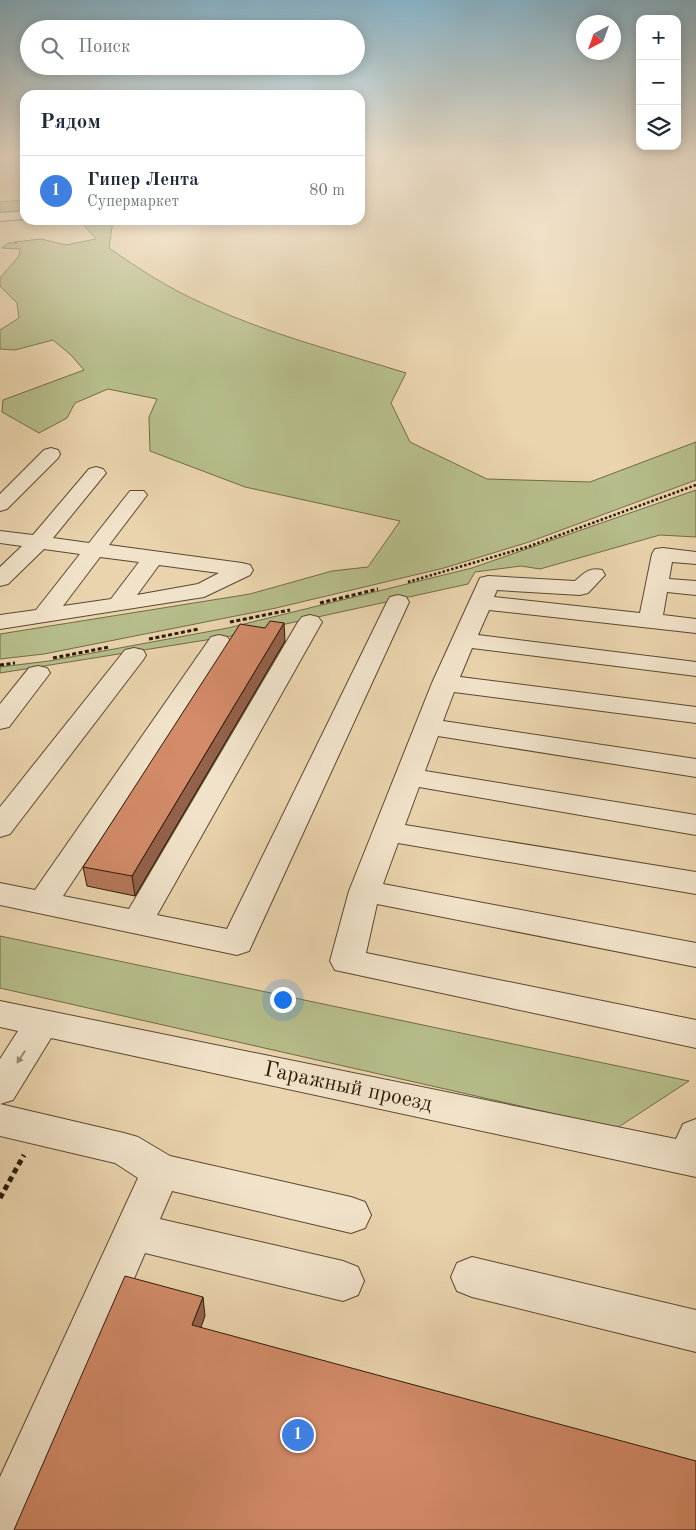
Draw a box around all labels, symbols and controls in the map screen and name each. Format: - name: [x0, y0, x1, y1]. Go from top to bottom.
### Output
- north arrow: [576, 15, 621, 60]
- map controls: [636, 15, 681, 150]
- button: +: [636, 15, 681, 60]
- search box: [20, 20, 365, 75]
- icon: search: [38, 34, 66, 62]
- text: Поиск: [78, 38, 130, 57]
- button: −: [636, 60, 681, 105]
- button: layers: [636, 105, 681, 150]
- text: Рядом: [40, 112, 101, 133]
- text: Гипер Лента: [87, 171, 199, 190]
- text: 1: [51, 183, 61, 199]
- text: 80 m: [309, 183, 345, 199]
- text: Супермаркет: [87, 194, 179, 210]
- your location: [270, 987, 296, 1013]
- one-way arrow: [16, 1050, 26, 1063]
- street label: Гаражный проезд: [262, 1058, 434, 1116]
- pin: 1: [282, 1416, 314, 1454]

